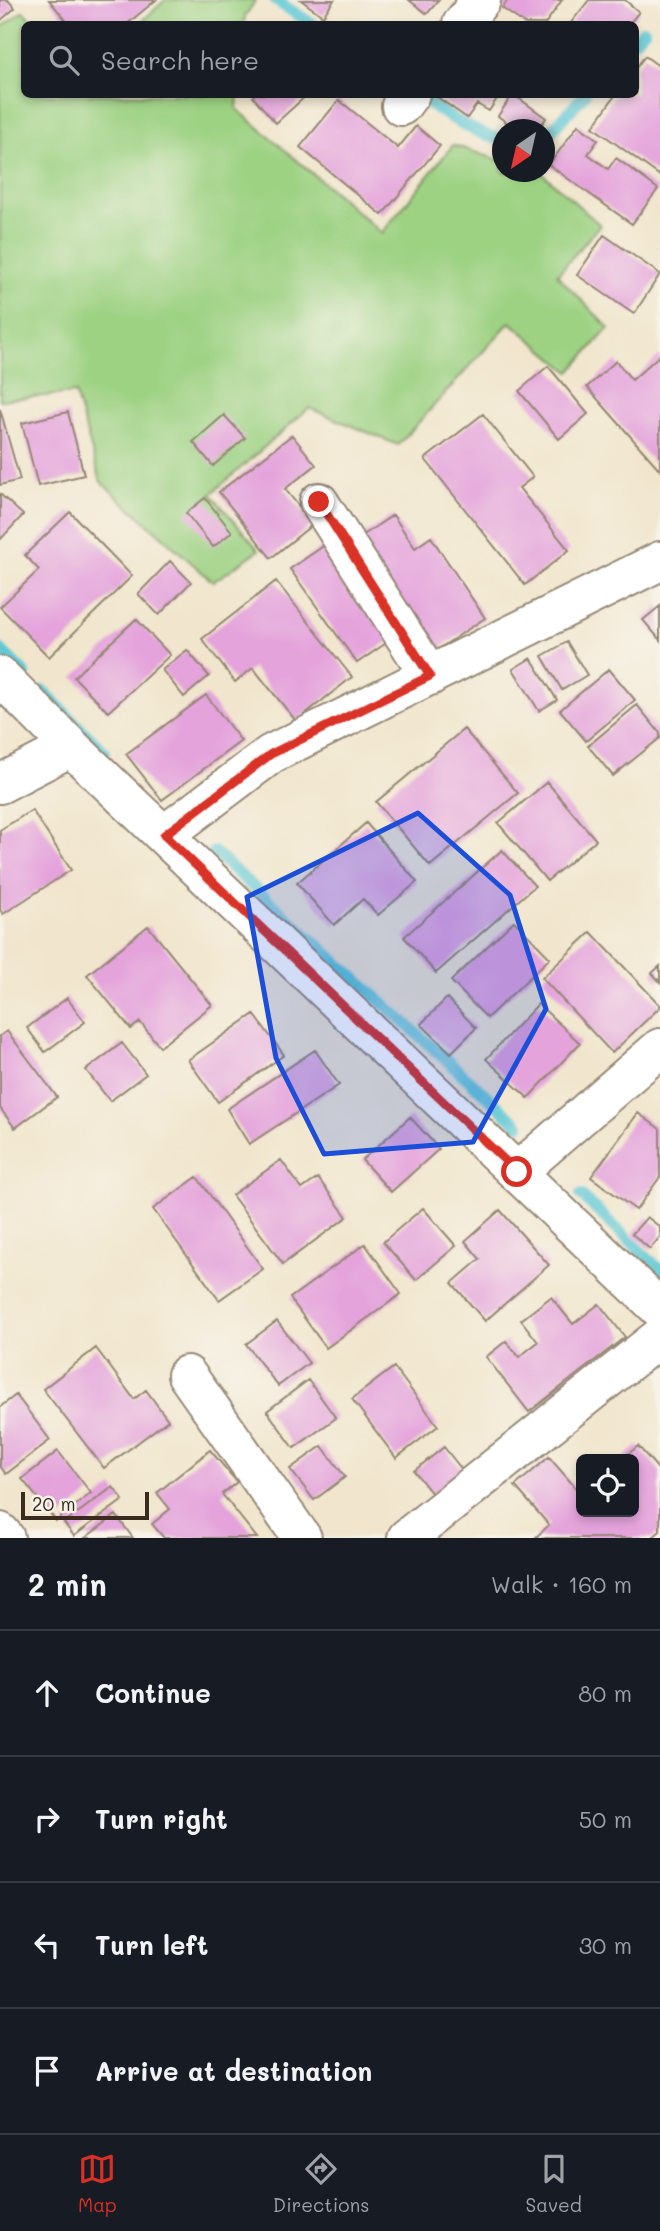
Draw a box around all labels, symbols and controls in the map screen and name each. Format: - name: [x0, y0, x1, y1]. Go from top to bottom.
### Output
- search box: [21, 21, 639, 98]
- icon: search: [45, 41, 83, 79]
- text: Search here: [101, 43, 259, 77]
- north arrow: [492, 119, 555, 182]
- route end: [303, 486, 334, 517]
- route start: [501, 1156, 532, 1187]
- map controls: [576, 1454, 639, 1517]
- button: locate: [576, 1454, 639, 1517]
- scale bar: [21, 1489, 149, 1521]
- text: 20 m: [32, 1491, 76, 1516]
- text: 2 min: [28, 1564, 107, 1604]
- text: Walk · 160 m: [491, 1569, 632, 1599]
- icon: ahead: [28, 1674, 66, 1712]
- text: Continue: [95, 1676, 211, 1710]
- text: 80 m: [578, 1678, 632, 1708]
- icon: right: [28, 1800, 66, 1838]
- text: Turn right: [95, 1802, 228, 1836]
- text: 50 m: [579, 1804, 632, 1834]
- icon: left: [28, 1926, 66, 1964]
- text: Turn left: [95, 1928, 208, 1962]
- text: 30 m: [579, 1930, 632, 1960]
- icon: arrive: [28, 2052, 66, 2090]
- text: Arrive at destination: [95, 2054, 372, 2088]
- tab: Map: [78, 2150, 117, 2217]
- tab: Directions: [273, 2150, 369, 2217]
- tab: Saved: [526, 2150, 582, 2217]

